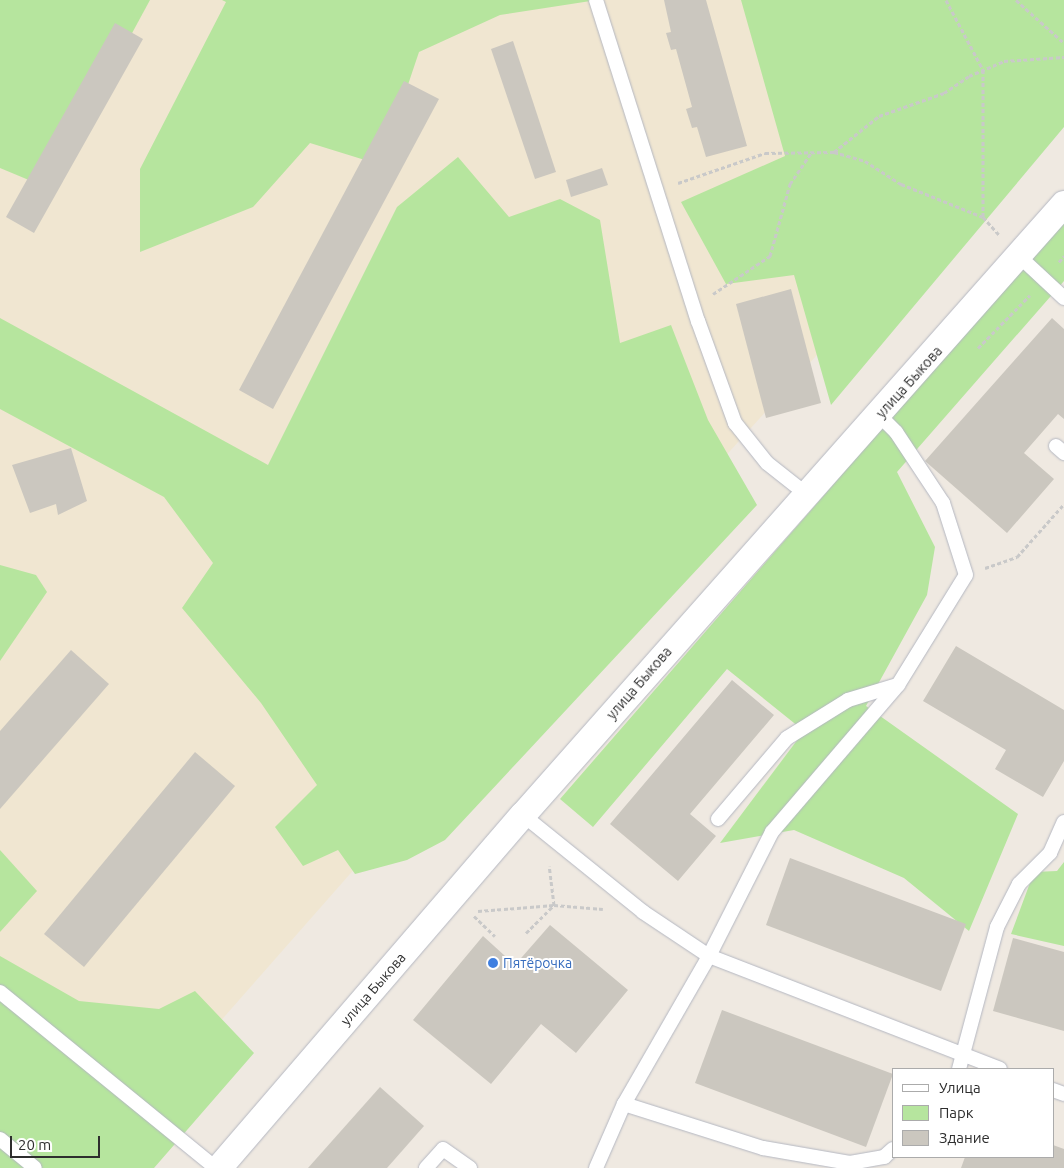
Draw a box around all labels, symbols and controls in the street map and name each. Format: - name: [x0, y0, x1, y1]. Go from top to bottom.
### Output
- street label: улица Быкова: [872, 343, 946, 421]
- street label: улица Быкова: [603, 643, 675, 723]
- street label: улица Быкова: [337, 949, 409, 1029]
- place label: Пятёрочка: [503, 955, 572, 971]
- marker: Пятёрочка: [487, 957, 499, 969]
- legend: [892, 1068, 1054, 1158]
- text: Улица: [939, 1079, 981, 1096]
- text: Парк: [939, 1104, 974, 1121]
- scale bar: [12, 1126, 102, 1158]
- text: Здание: [939, 1129, 990, 1146]
- text: 20 m: [18, 1136, 51, 1153]

